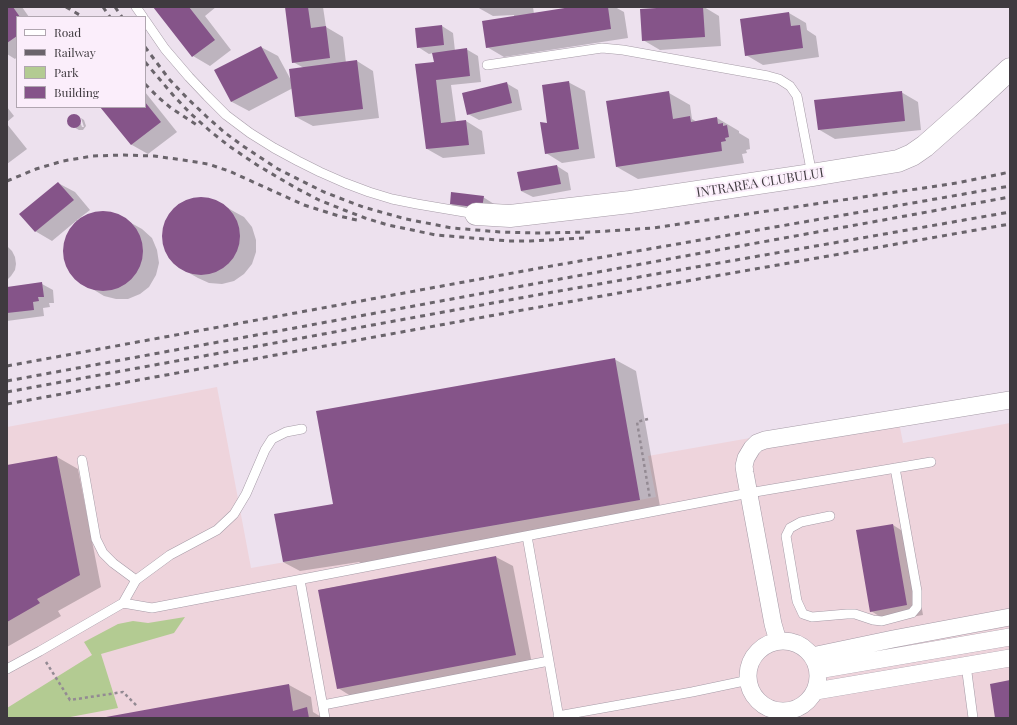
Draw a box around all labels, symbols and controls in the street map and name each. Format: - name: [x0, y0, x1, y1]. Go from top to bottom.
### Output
- legend: [16, 16, 146, 108]
- text: Road: [54, 24, 81, 40]
- text: Railway: [54, 44, 96, 60]
- text: Park: [54, 64, 79, 80]
- text: Building: [54, 84, 99, 100]
- street label: INTRAREA CLUBULUI: [695, 165, 825, 201]

